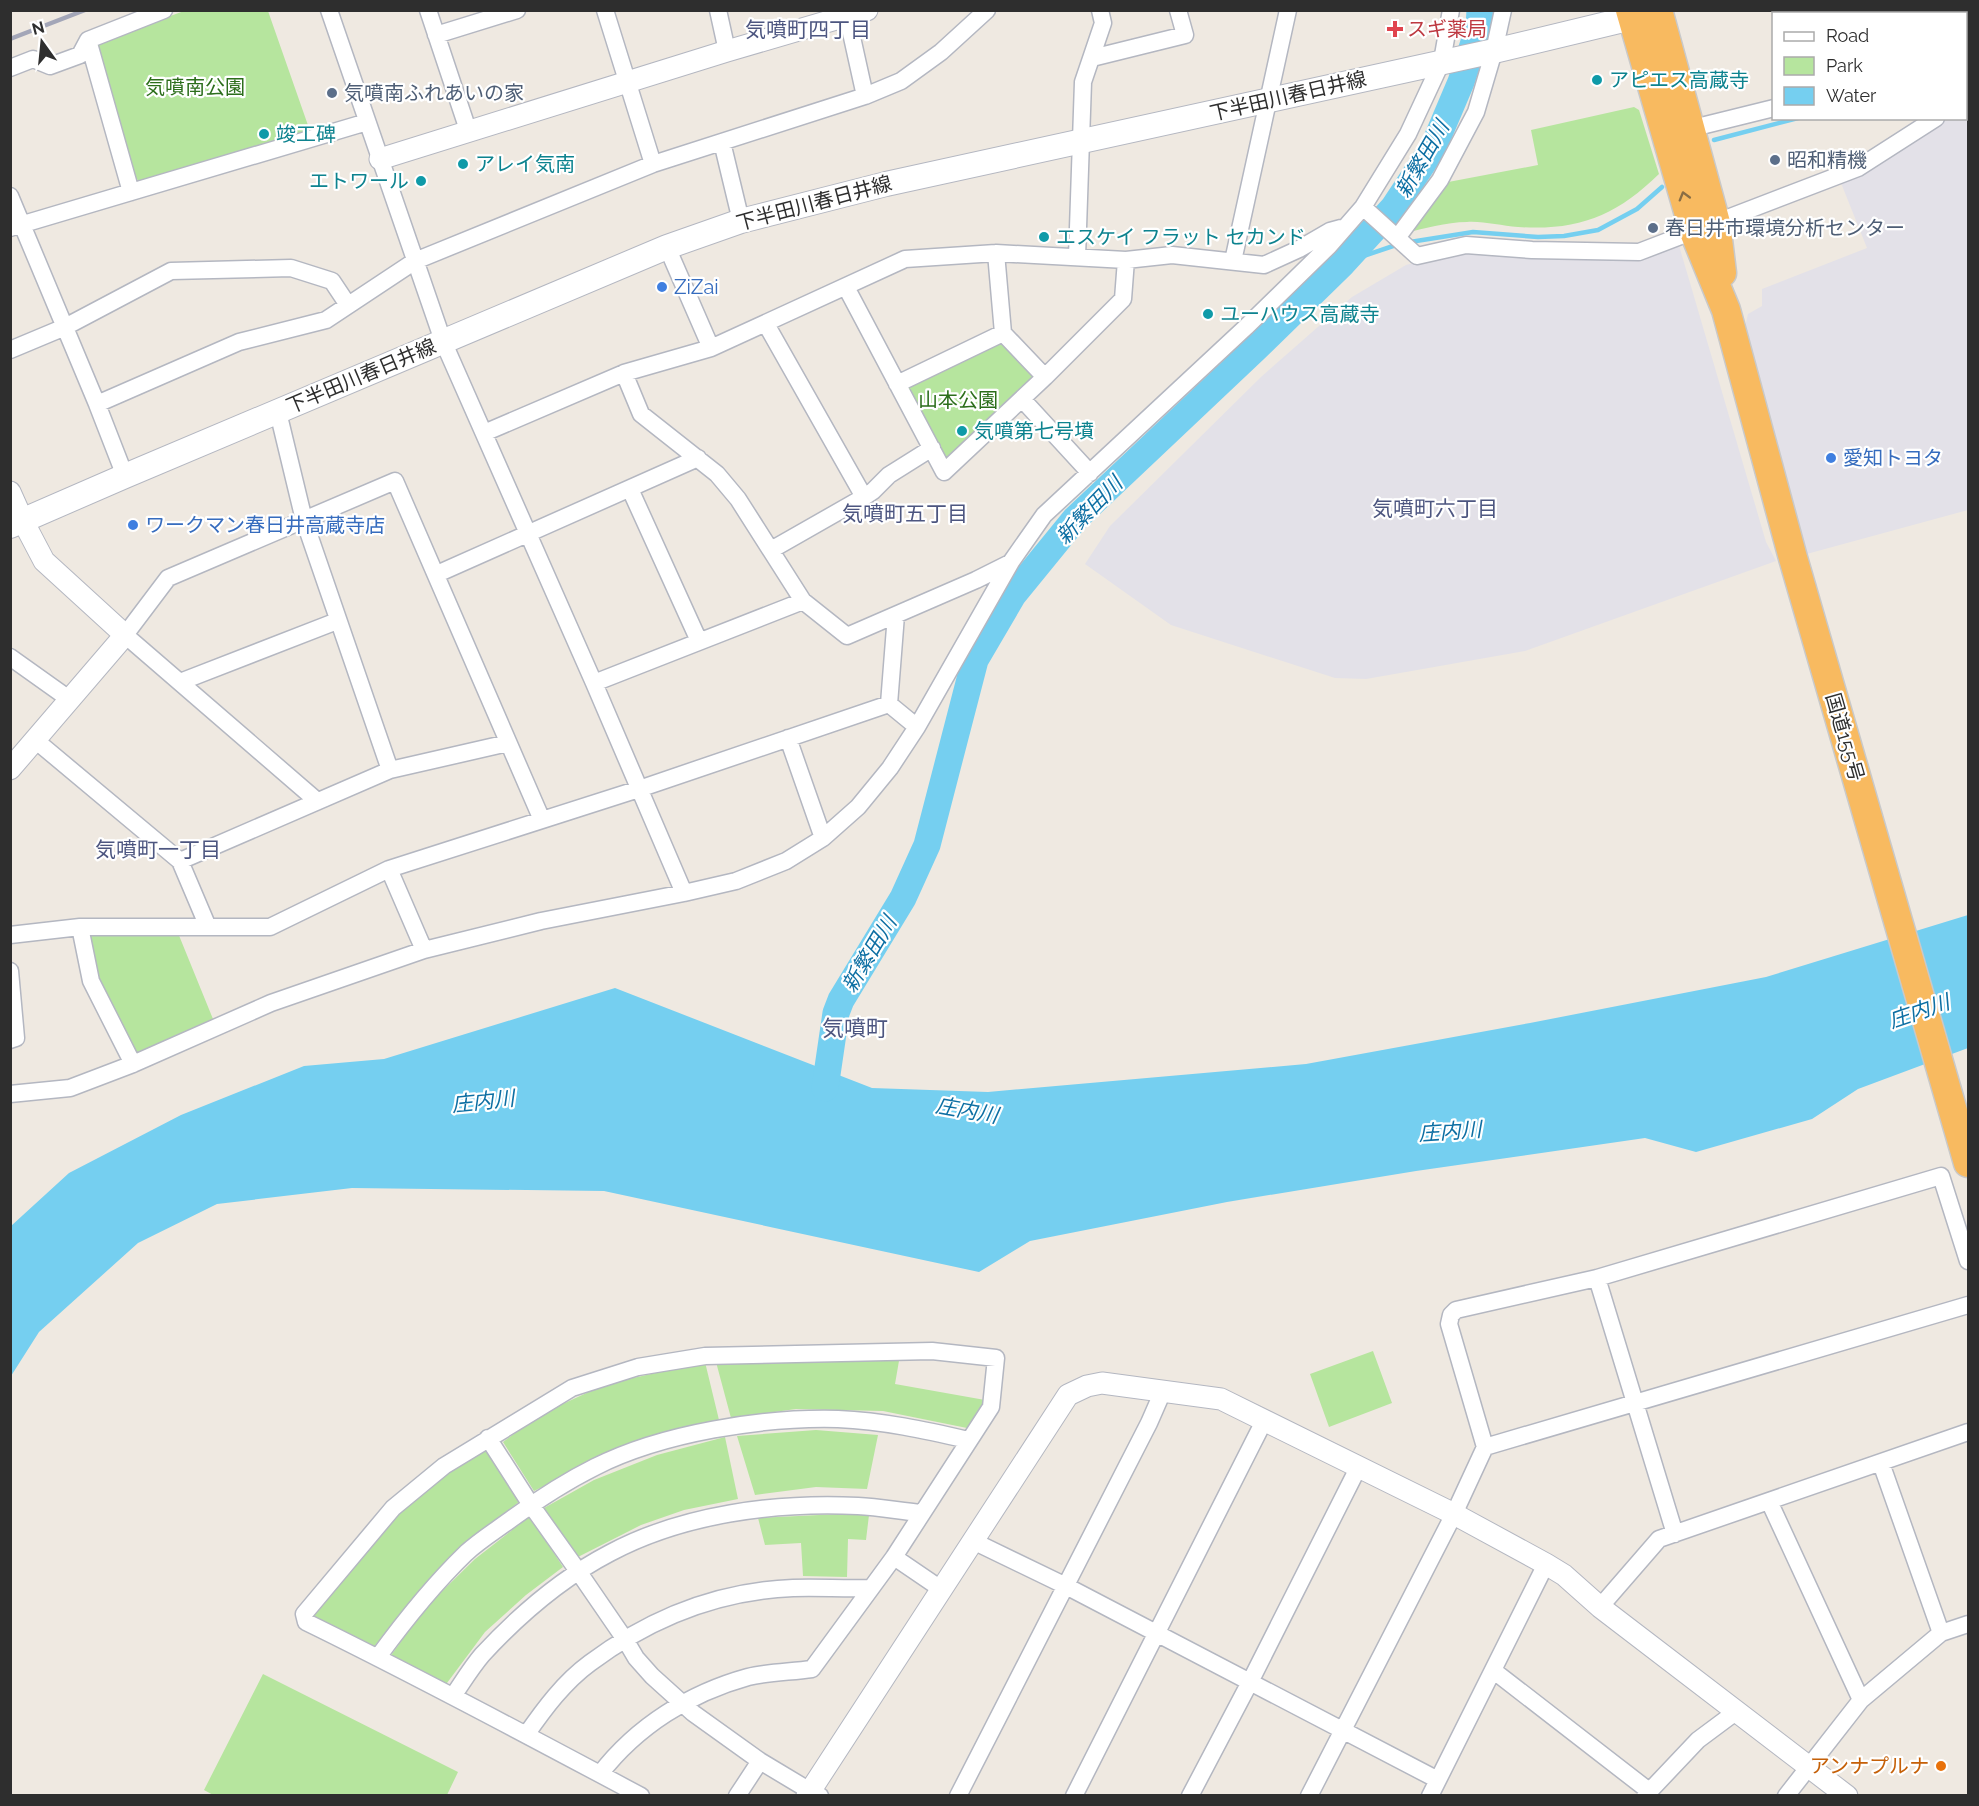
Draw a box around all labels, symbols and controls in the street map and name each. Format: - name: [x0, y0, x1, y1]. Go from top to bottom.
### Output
- north arrow: [12, 12, 72, 72]
- legend: [1772, 12, 1967, 120]
- text: N: [30, 17, 47, 39]
- district label: 気噴町四丁目: [745, 17, 871, 42]
- place label: スギ薬局: [1407, 17, 1487, 41]
- marker: スギ薬局: [1388, 22, 1402, 36]
- text: Road: [1826, 25, 1869, 46]
- text: Park: [1826, 55, 1863, 76]
- street label: 下半田川春日井線: [1207, 66, 1369, 126]
- place label: アピエス高蔵寺: [1609, 68, 1749, 92]
- marker: アピエス高蔵寺: [1590, 73, 1604, 87]
- park label: 気噴南公園: [145, 75, 245, 99]
- place label: 気噴南ふれあいの家: [344, 81, 524, 105]
- text: Water: [1826, 85, 1877, 106]
- marker: 気噴南ふれあいの家: [325, 86, 339, 100]
- water label: 新繁田川: [1390, 115, 1455, 202]
- place label: 竣工碑: [276, 122, 336, 146]
- marker: 竣工碑: [257, 127, 271, 141]
- place label: 昭和精機: [1787, 148, 1867, 172]
- place label: アレイ気南: [475, 152, 575, 176]
- marker: 昭和精機: [1768, 153, 1782, 167]
- marker: アレイ気南: [456, 157, 470, 171]
- place label: エトワール: [309, 169, 409, 193]
- street label: 下半田川春日井線: [734, 171, 894, 235]
- marker: エトワール: [414, 174, 428, 188]
- one-way arrow: [1679, 191, 1691, 202]
- place label: 春日井市環境分析センター: [1665, 216, 1905, 240]
- marker: 春日井市環境分析センター: [1646, 221, 1660, 235]
- place label: エスケイ フラット セカンド: [1056, 225, 1306, 249]
- marker: エスケイ フラット セカンド: [1037, 230, 1051, 244]
- place label: ZiZai: [674, 275, 719, 299]
- marker: ZiZai: [655, 280, 669, 294]
- place label: ユーハウス高蔵寺: [1220, 302, 1380, 326]
- marker: ユーハウス高蔵寺: [1201, 307, 1215, 321]
- street label: 下半田川春日井線: [283, 334, 439, 418]
- park label: 山本公園: [918, 388, 998, 412]
- place label: 気噴第七号墳: [974, 419, 1094, 443]
- marker: 気噴第七号墳: [955, 424, 969, 438]
- place label: 愛知トヨタ: [1843, 446, 1943, 470]
- marker: 愛知トヨタ: [1824, 451, 1838, 465]
- water label: 新繁田川: [1051, 470, 1129, 549]
- district label: 気噴町六丁目: [1372, 496, 1498, 521]
- district label: 気噴町五丁目: [842, 501, 968, 526]
- place label: ワークマン春日井高蔵寺店: [145, 513, 385, 537]
- marker: ワークマン春日井高蔵寺店: [126, 518, 140, 532]
- street label: 国道155号: [1821, 690, 1869, 784]
- district label: 気噴町一丁目: [95, 837, 221, 862]
- water label: 新繁田川: [837, 910, 902, 996]
- water label: 庄内川: [1885, 988, 1955, 1033]
- district label: 気噴町: [822, 1015, 888, 1041]
- water label: 庄内川: [450, 1085, 518, 1117]
- water label: 庄内川: [934, 1092, 1002, 1128]
- water label: 庄内川: [1418, 1116, 1484, 1146]
- place label: アンナプルナ: [1810, 1754, 1929, 1778]
- marker: アンナプルナ: [1934, 1759, 1948, 1773]

